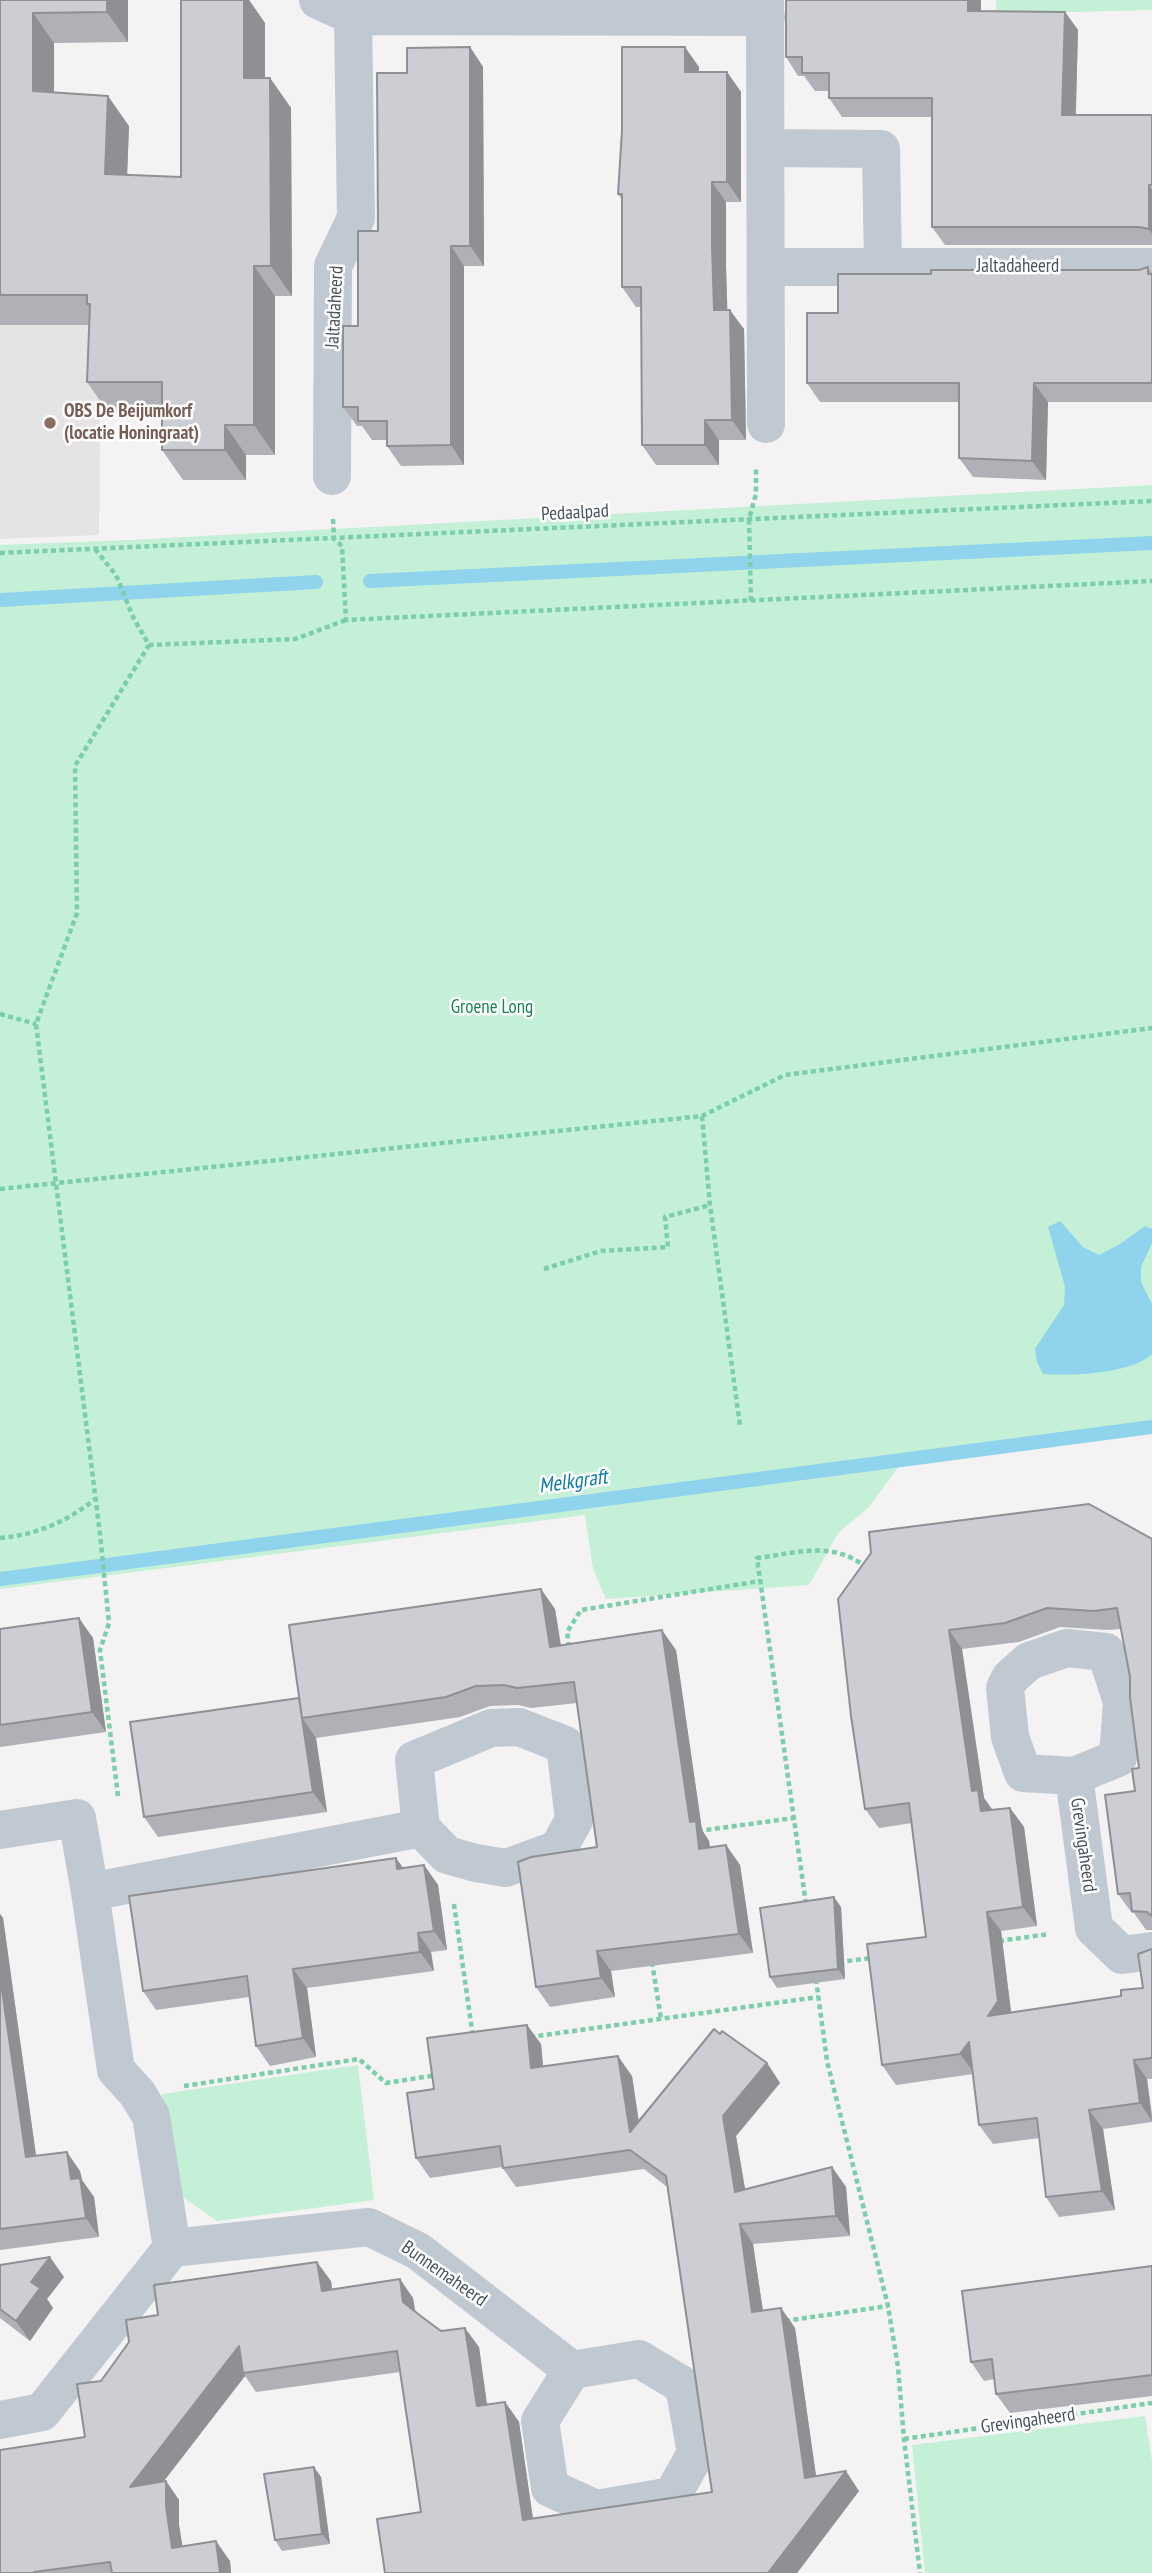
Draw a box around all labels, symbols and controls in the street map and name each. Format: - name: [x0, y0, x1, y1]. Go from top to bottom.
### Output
- street label: Jaltadaheerd: [977, 256, 1059, 278]
- street label: Jaltadaheerd: [321, 265, 349, 349]
- place label: OBS De Beijumkorf (locatie Honingraat): [64, 401, 199, 445]
- marker: OBS De Beijumkorf (locatie Honingraat): [42, 415, 58, 431]
- street label: Pedaalpad: [541, 500, 609, 526]
- park label: Groene Long: [451, 997, 533, 1019]
- water label: Melkgraft: [537, 1465, 609, 1499]
- street label: Grevingaheerd: [1065, 1796, 1101, 1894]
- street label: Bunnemaheerd: [397, 2236, 491, 2312]
- street label: Grevingaheerd: [979, 2403, 1077, 2439]

